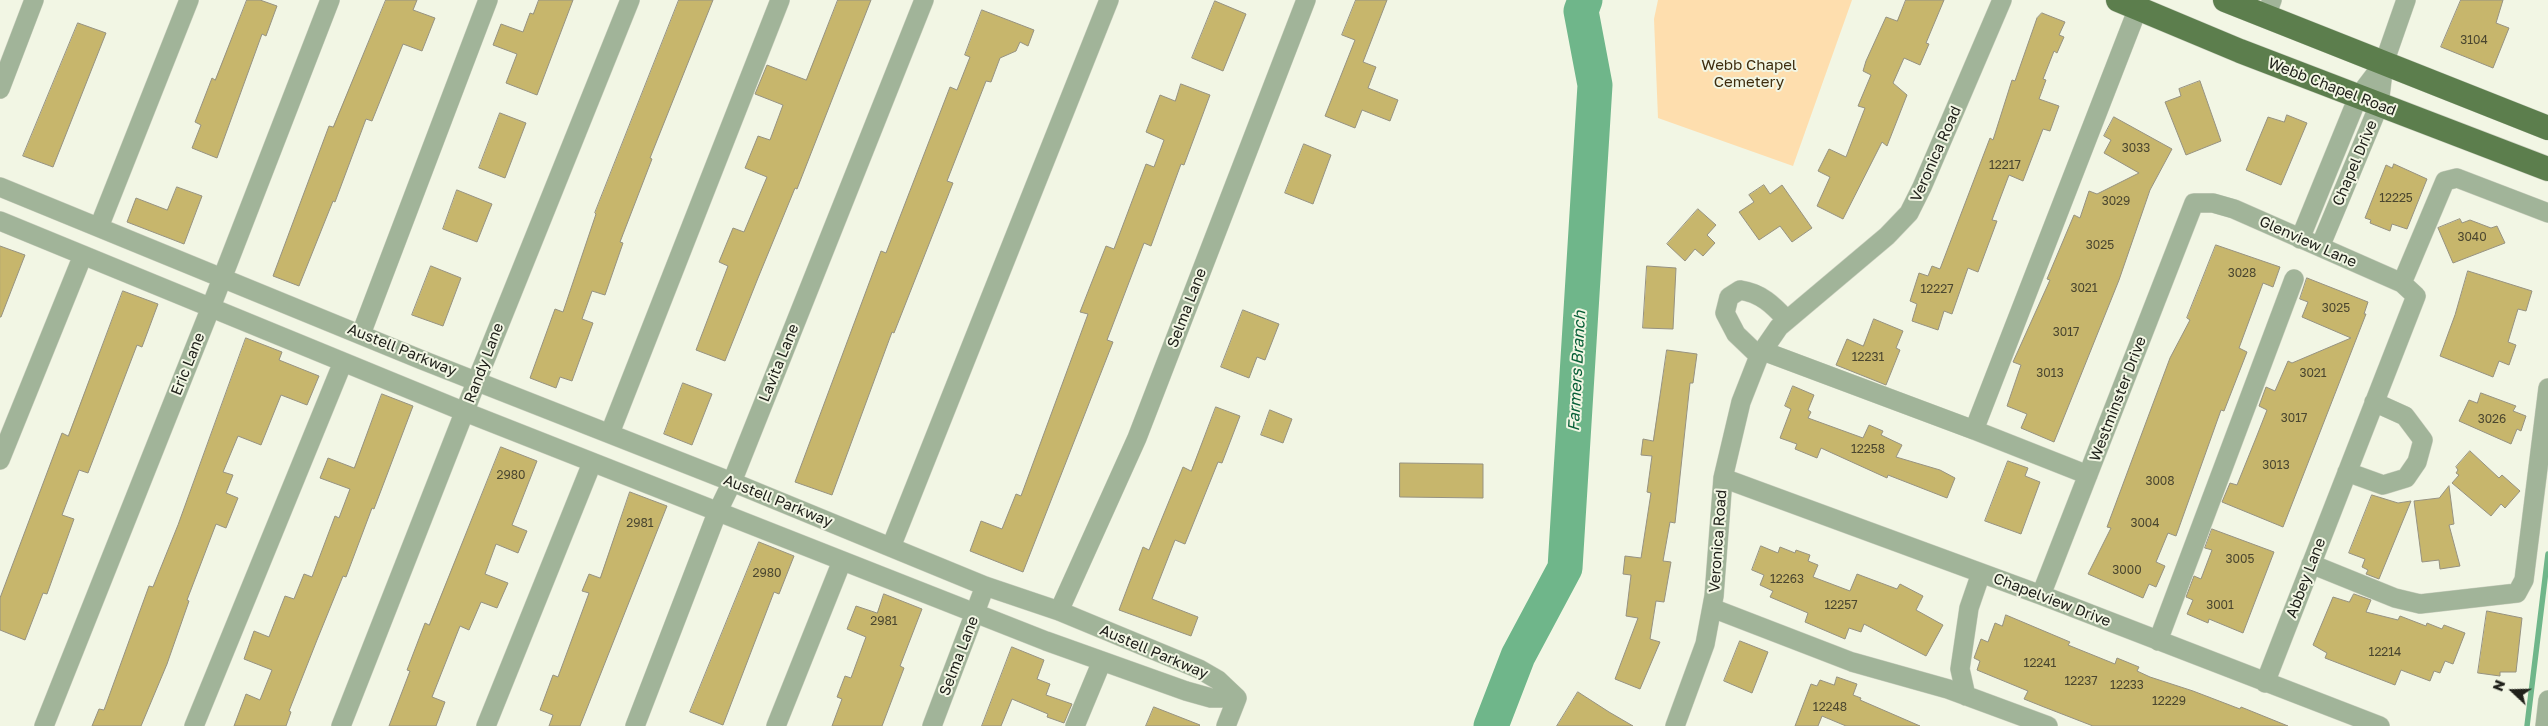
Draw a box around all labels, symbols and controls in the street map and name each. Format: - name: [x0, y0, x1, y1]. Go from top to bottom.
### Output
- house number: 3104: [2460, 33, 2488, 47]
- street label: Webb Chapel Road: [2265, 54, 2399, 120]
- park label: Webb Chapel Cemetery: [1701, 56, 1797, 91]
- street label: Veronica Road: [1907, 103, 1965, 205]
- street label: Chapel Drive: [2329, 117, 2381, 209]
- house number: 3033: [2122, 141, 2150, 155]
- house number: 12217: [1989, 158, 2021, 172]
- house number: 12225: [2379, 191, 2413, 205]
- house number: 3029: [2102, 194, 2130, 208]
- street label: Glenview Lane: [2256, 212, 2360, 272]
- house number: 3040: [2457, 230, 2487, 244]
- house number: 3025: [2086, 238, 2114, 252]
- street label: Selma Lane: [1164, 266, 1210, 350]
- house number: 3028: [2228, 266, 2256, 280]
- house number: 3021: [2070, 281, 2098, 295]
- house number: 12227: [1920, 282, 1954, 296]
- house number: 3025: [2322, 301, 2350, 315]
- water label: Farmers Branch: [1564, 310, 1590, 432]
- street label: Austell Parkway: [345, 320, 459, 380]
- street label: Randy Lane: [461, 320, 507, 406]
- street label: Lavita Lane: [755, 321, 803, 405]
- house number: 3017: [2053, 325, 2079, 339]
- street label: Eric Lane: [167, 330, 209, 398]
- street label: Westminster Drive: [2086, 334, 2150, 464]
- house number: 12231: [1852, 350, 1884, 364]
- house number: 3013: [2036, 366, 2064, 380]
- house number: 3021: [2299, 366, 2327, 380]
- house number: 3017: [2281, 411, 2307, 425]
- house number: 3026: [2478, 412, 2506, 426]
- house number: 12258: [1851, 442, 1885, 456]
- house number: 3013: [2262, 458, 2290, 472]
- house number: 2980: [497, 468, 525, 482]
- street label: Austell Parkway: [721, 471, 835, 531]
- house number: 3008: [2145, 474, 2175, 488]
- street label: Veronica Road: [1705, 489, 1731, 593]
- house number: 2981: [626, 516, 654, 530]
- house number: 3004: [2130, 516, 2160, 530]
- street label: Abbey Lane: [2283, 535, 2329, 621]
- house number: 3005: [2226, 552, 2254, 566]
- house number: 3000: [2112, 563, 2142, 577]
- house number: 2980: [753, 566, 781, 580]
- street label: Chapelview Drive: [1991, 569, 2113, 631]
- house number: 12263: [1770, 572, 1804, 586]
- house number: 12257: [1824, 598, 1858, 612]
- house number: 3001: [2206, 598, 2234, 612]
- house number: 2981: [870, 614, 898, 628]
- street label: Selma Lane: [936, 614, 982, 698]
- street label: Austell Parkway: [1097, 621, 1211, 683]
- house number: 12214: [2369, 645, 2401, 659]
- house number: 12241: [2024, 656, 2056, 670]
- north arrow: [2488, 666, 2538, 716]
- house number: 12237: [2064, 674, 2098, 688]
- text: N: [2489, 677, 2508, 693]
- house number: 12233: [2110, 678, 2144, 692]
- house number: 12229: [2152, 694, 2186, 708]
- house number: 12248: [1813, 700, 1847, 714]

